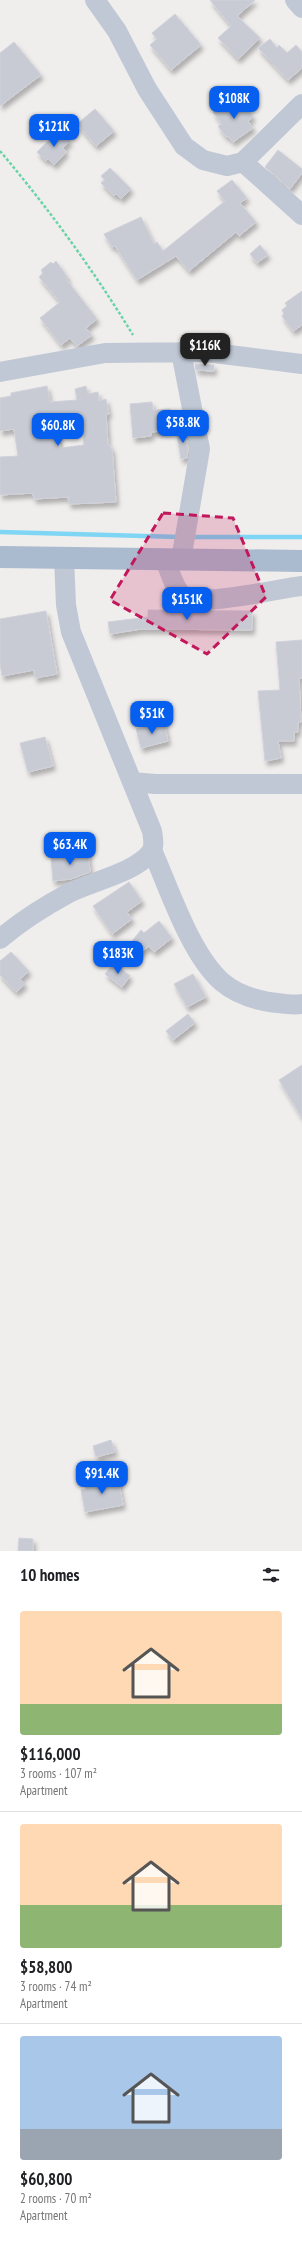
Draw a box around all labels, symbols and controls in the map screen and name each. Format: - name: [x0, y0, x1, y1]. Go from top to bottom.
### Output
- pin: $108K: [206, 86, 262, 120]
- text: $108K: [218, 90, 250, 107]
- pin: $121K: [26, 114, 82, 148]
- text: $121K: [38, 118, 70, 135]
- pin: $116K: [177, 333, 233, 367]
- text: $116K: [189, 337, 221, 354]
- pin: $58.8K: [150, 410, 216, 444]
- pin: $60.8K: [25, 413, 91, 447]
- text: $58.8K: [166, 414, 200, 431]
- text: $60.8K: [41, 417, 75, 434]
- pin: $151K: [159, 587, 215, 621]
- text: $151K: [171, 591, 203, 608]
- pin: $51K: [128, 701, 176, 735]
- text: $51K: [139, 705, 165, 722]
- pin: $63.4K: [37, 832, 103, 866]
- text: $63.4K: [53, 836, 87, 853]
- pin: $183K: [90, 941, 146, 975]
- text: $183K: [102, 945, 134, 962]
- pin: $91.4K: [69, 1461, 135, 1495]
- text: $91.4K: [85, 1465, 119, 1482]
- text: 10 homes: [20, 1564, 79, 1586]
- icon: filters: [260, 1564, 282, 1586]
- icon: home: [115, 1637, 187, 1709]
- text: $116,000: [20, 1743, 81, 1765]
- text: 3 rooms · 107 m²: [20, 1765, 97, 1782]
- text: Apartment: [20, 1782, 68, 1799]
- icon: home: [115, 1850, 187, 1922]
- text: $58,800: [20, 1956, 72, 1978]
- text: 3 rooms · 74 m²: [20, 1978, 92, 1995]
- text: Apartment: [20, 1995, 68, 2012]
- icon: home: [115, 2062, 187, 2134]
- text: $60,800: [20, 2168, 72, 2190]
- text: 2 rooms · 70 m²: [20, 2190, 92, 2207]
- text: Apartment: [20, 2207, 68, 2224]

